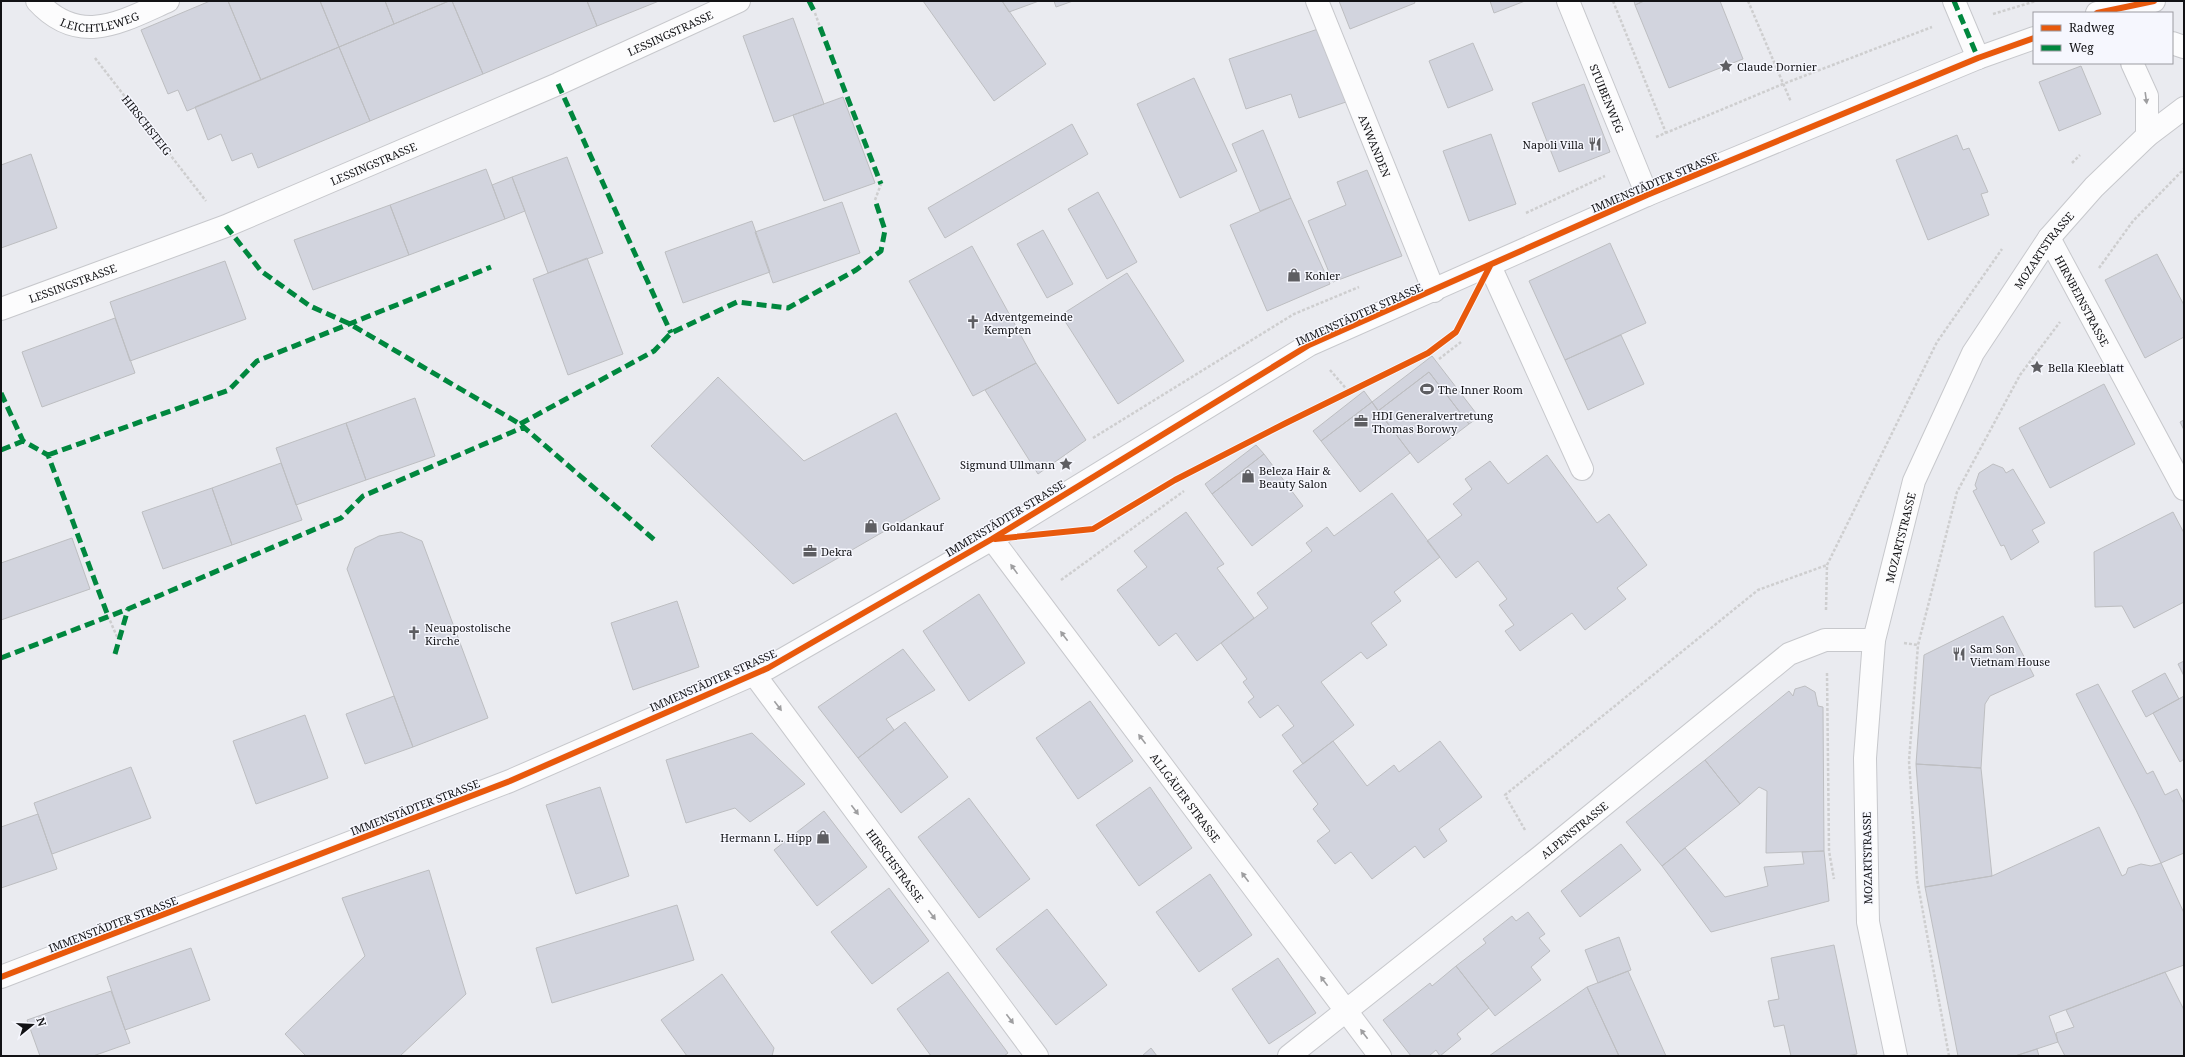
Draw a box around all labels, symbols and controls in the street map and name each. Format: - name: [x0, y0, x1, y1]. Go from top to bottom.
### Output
- street label: LEICHTLEWEG: [58, 7, 141, 34]
- street label: LESSINGSTRASSE: [625, 7, 715, 59]
- legend: [2033, 12, 2173, 64]
- text: Radweg: [2069, 19, 2115, 36]
- text: Weg: [2069, 39, 2094, 56]
- place icon: Claude Dornier: [1718, 58, 1734, 74]
- place label: Claude Dornier: [1737, 59, 1818, 74]
- street label: STUIBENWEG: [1587, 62, 1628, 135]
- street label: HIRSCHSTEIG: [119, 92, 175, 158]
- one-way arrow: [2143, 92, 2150, 104]
- street label: ANWANDEN: [1356, 112, 1395, 180]
- restaurant icon: Napoli Villa: [1587, 136, 1603, 152]
- place label: Napoli Villa: [1523, 137, 1584, 152]
- street label: LESSINGSTRASSE: [328, 138, 419, 188]
- street label: IMMENSTÄDTER STRASSE: [1589, 148, 1721, 216]
- street label: MOZARTSTRASSE: [2010, 208, 2077, 292]
- street label: HIRNBEINSTRASSE: [2052, 252, 2113, 349]
- street label: LESSINGSTRASSE: [26, 260, 118, 306]
- shop icon: Kohler: [1286, 267, 1302, 283]
- place label: Kohler: [1305, 268, 1341, 283]
- street label: IMMENSTÄDTER STRASSE: [1293, 279, 1425, 349]
- place label: Adventgemeinde Kempten: [984, 309, 1073, 337]
- church icon: Adventgemeinde Kempten: [965, 314, 981, 330]
- place icon: Bella Kleeblatt: [2029, 359, 2045, 375]
- place label: Bella Kleeblatt: [2048, 360, 2124, 375]
- sports icon: The Inner Room: [1419, 381, 1435, 397]
- place label: The Inner Room: [1438, 382, 1524, 397]
- place label: HDI Generalvertretung Thomas Borowy: [1372, 408, 1493, 436]
- office icon: HDI Generalvertretung Thomas Borowy: [1353, 413, 1369, 429]
- place icon: Sigmund Ullmann: [1058, 456, 1074, 472]
- place label: Sigmund Ullmann: [960, 457, 1055, 472]
- place label: Beleza Hair & Beauty Salon: [1259, 463, 1332, 491]
- shop icon: Beleza Hair & Beauty Salon: [1240, 468, 1256, 484]
- street label: IMMENSTÄDTER STRASSE: [942, 476, 1068, 560]
- street label: MOZARTSTRASSE: [1881, 490, 1918, 584]
- shop icon: Goldankauf: [863, 518, 879, 534]
- place label: Goldankauf: [882, 519, 944, 534]
- office icon: Dekra: [802, 543, 818, 559]
- place label: Dekra: [821, 544, 852, 559]
- one-way arrow: [1009, 563, 1018, 574]
- place label: Neuapostolische Kirche: [425, 620, 511, 648]
- church icon: Neuapostolische Kirche: [406, 625, 422, 641]
- one-way arrow: [1059, 630, 1068, 641]
- place label: Sam Son Vietnam House: [1970, 641, 2050, 669]
- street label: IMMENSTÄDTER STRASSE: [647, 645, 779, 715]
- restaurant icon: Sam Son Vietnam House: [1951, 646, 1967, 662]
- one-way arrow: [773, 700, 782, 711]
- one-way arrow: [1138, 734, 1146, 745]
- street label: ALLGÄUER STRASSE: [1147, 750, 1224, 845]
- street label: IMMENSTÄDTER STRASSE: [348, 775, 482, 839]
- street label: ALPENSTRASSE: [1537, 797, 1611, 861]
- one-way arrow: [851, 805, 859, 816]
- street label: MOZARTSTRASSE: [1859, 811, 1875, 905]
- street label: HIRSCHSTRASSE: [864, 825, 928, 905]
- shop icon: Hermann L. Hipp: [815, 829, 831, 845]
- place label: Hermann L. Hipp: [720, 830, 812, 845]
- one-way arrow: [1241, 871, 1250, 882]
- street label: IMMENSTÄDTER STRASSE: [46, 892, 180, 956]
- one-way arrow: [928, 909, 937, 920]
- one-way arrow: [1319, 975, 1328, 986]
- north arrow: [12, 1005, 52, 1045]
- one-way arrow: [1006, 1014, 1014, 1024]
- text: N: [34, 1015, 51, 1029]
- one-way arrow: [1360, 1029, 1368, 1039]

